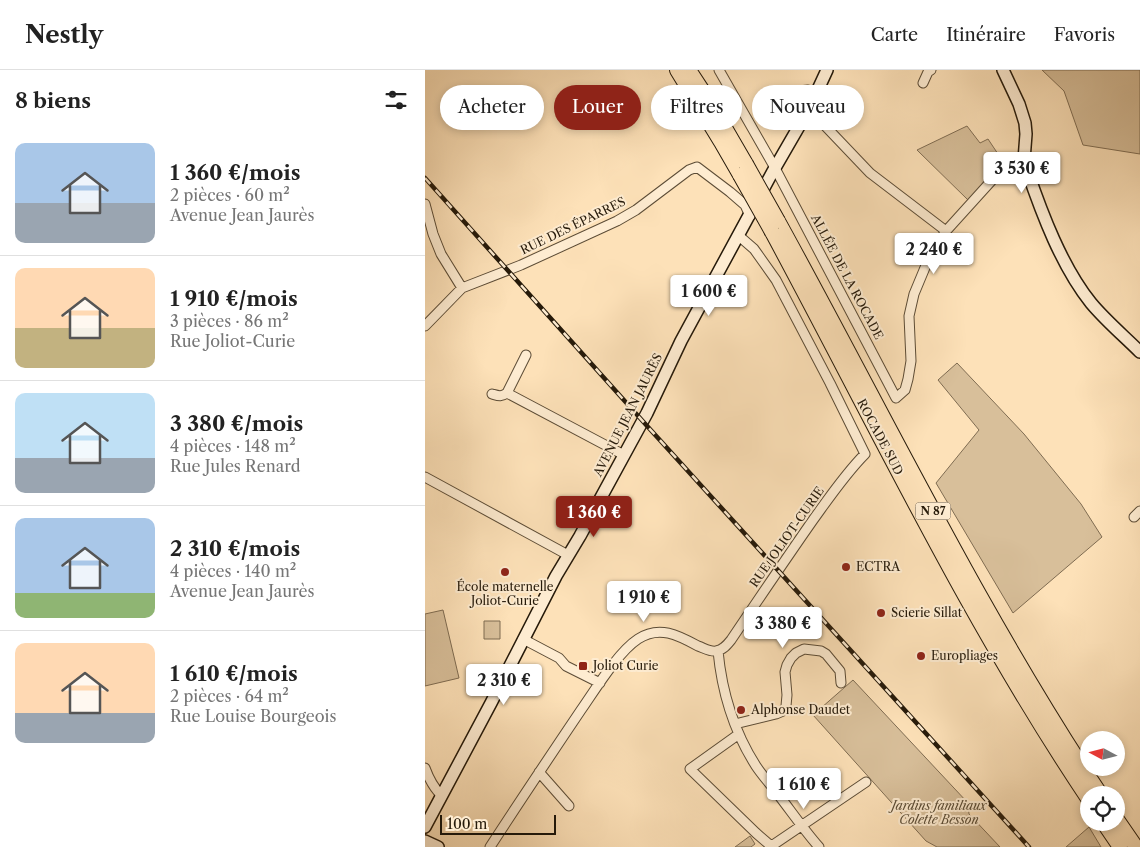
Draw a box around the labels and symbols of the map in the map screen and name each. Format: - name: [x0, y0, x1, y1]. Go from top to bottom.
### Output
- pin: 3 530 €: [976, 152, 1068, 194]
- street label: RUE DES ÉPARRES: [517, 193, 628, 258]
- street label: ALLÉE DE LA ROCADE: [808, 210, 888, 342]
- pin: 2 240 €: [888, 232, 980, 275]
- pin: 1 600 €: [663, 274, 755, 317]
- street label: AVENUE JEAN JAURÈS: [589, 350, 665, 480]
- street label: ROCADE SUD: [854, 396, 907, 478]
- street label: RUE JOLIOT-CURIE: [746, 484, 827, 590]
- pin: 1 360 €: [548, 496, 640, 538]
- road number: N 87: [915, 502, 951, 520]
- place label: ECTRA: [856, 559, 901, 574]
- marker: ECTRA: [840, 561, 852, 573]
- marker: École maternelle Joliot-Curie: [499, 566, 511, 578]
- place label: École maternelle Joliot-Curie: [456, 578, 554, 608]
- pin: 1 910 €: [598, 580, 690, 623]
- place label: Scierie Sillat: [891, 605, 963, 620]
- pin: 3 380 €: [737, 606, 829, 649]
- marker: Scierie Sillat: [875, 607, 887, 619]
- place label: Europliages: [931, 648, 998, 663]
- marker: Europliages: [915, 650, 927, 662]
- place label: Joliot Curie: [591, 658, 659, 673]
- marker: Joliot Curie: [577, 660, 589, 672]
- pin: 2 310 €: [458, 664, 550, 706]
- place label: Alphonse Daudet: [750, 702, 851, 717]
- marker: Alphonse Daudet: [735, 704, 747, 716]
- north arrow: [1080, 731, 1125, 776]
- pin: 1 610 €: [758, 768, 850, 810]
- park label: Jardins familiaux Colette Besson: [888, 798, 987, 827]
- scale bar: [440, 812, 556, 835]

